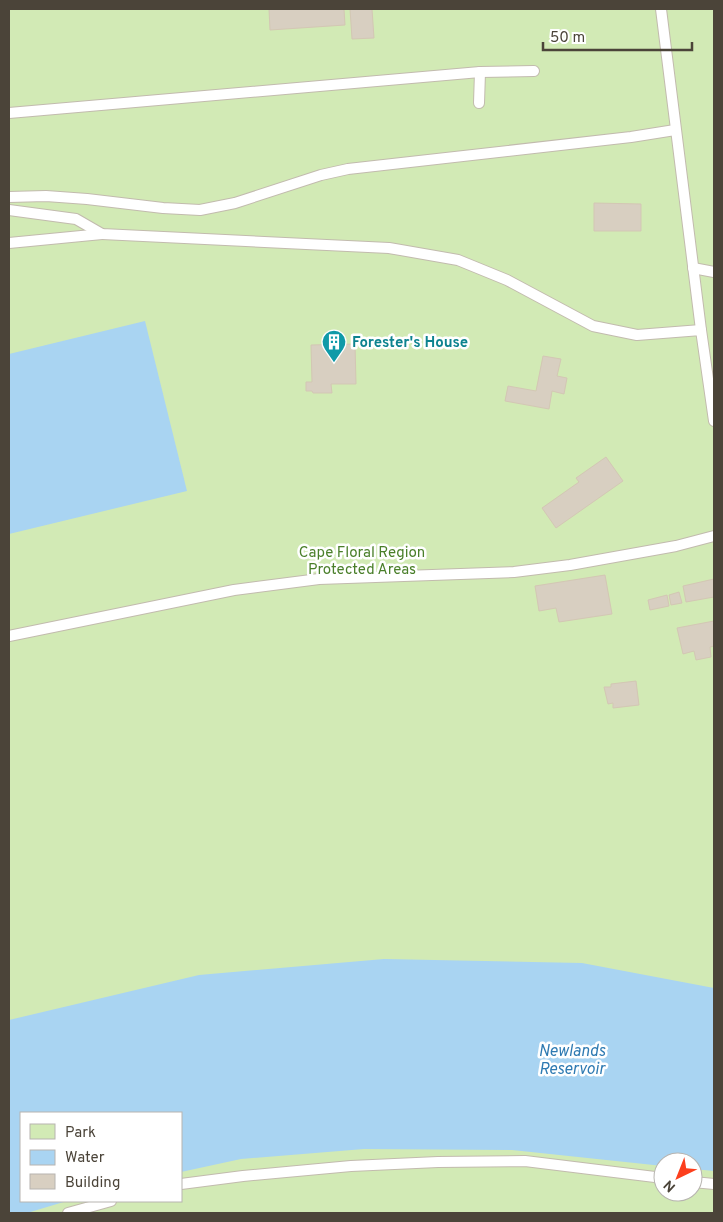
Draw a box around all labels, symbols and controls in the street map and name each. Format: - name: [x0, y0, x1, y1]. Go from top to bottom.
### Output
- scale bar: [543, 20, 692, 52]
- text: 50 m: [550, 29, 585, 48]
- building icon: Forester's House: [321, 329, 347, 363]
- place label: Forester's House: [352, 334, 468, 353]
- park label: Cape Floral Region Protected Areas: [299, 544, 425, 580]
- water label: Newlands Reservoir: [539, 1042, 607, 1080]
- legend: [20, 1112, 182, 1202]
- text: Park: [65, 1124, 96, 1143]
- text: Water: [65, 1149, 105, 1168]
- north arrow: [653, 1152, 703, 1202]
- text: Building: [65, 1174, 120, 1193]
- text: N: [661, 1176, 680, 1195]

